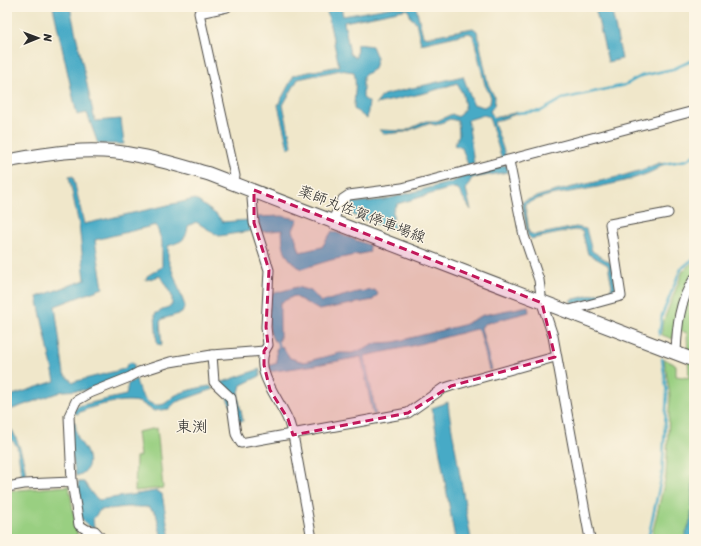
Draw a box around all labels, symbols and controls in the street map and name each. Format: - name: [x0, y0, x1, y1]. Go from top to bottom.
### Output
- north arrow: [18, 18, 58, 58]
- text: N: [38, 33, 57, 42]
- street label: 薬師丸佐賀停車場線: [294, 178, 430, 250]
- district label: 東渕: [176, 412, 208, 441]

